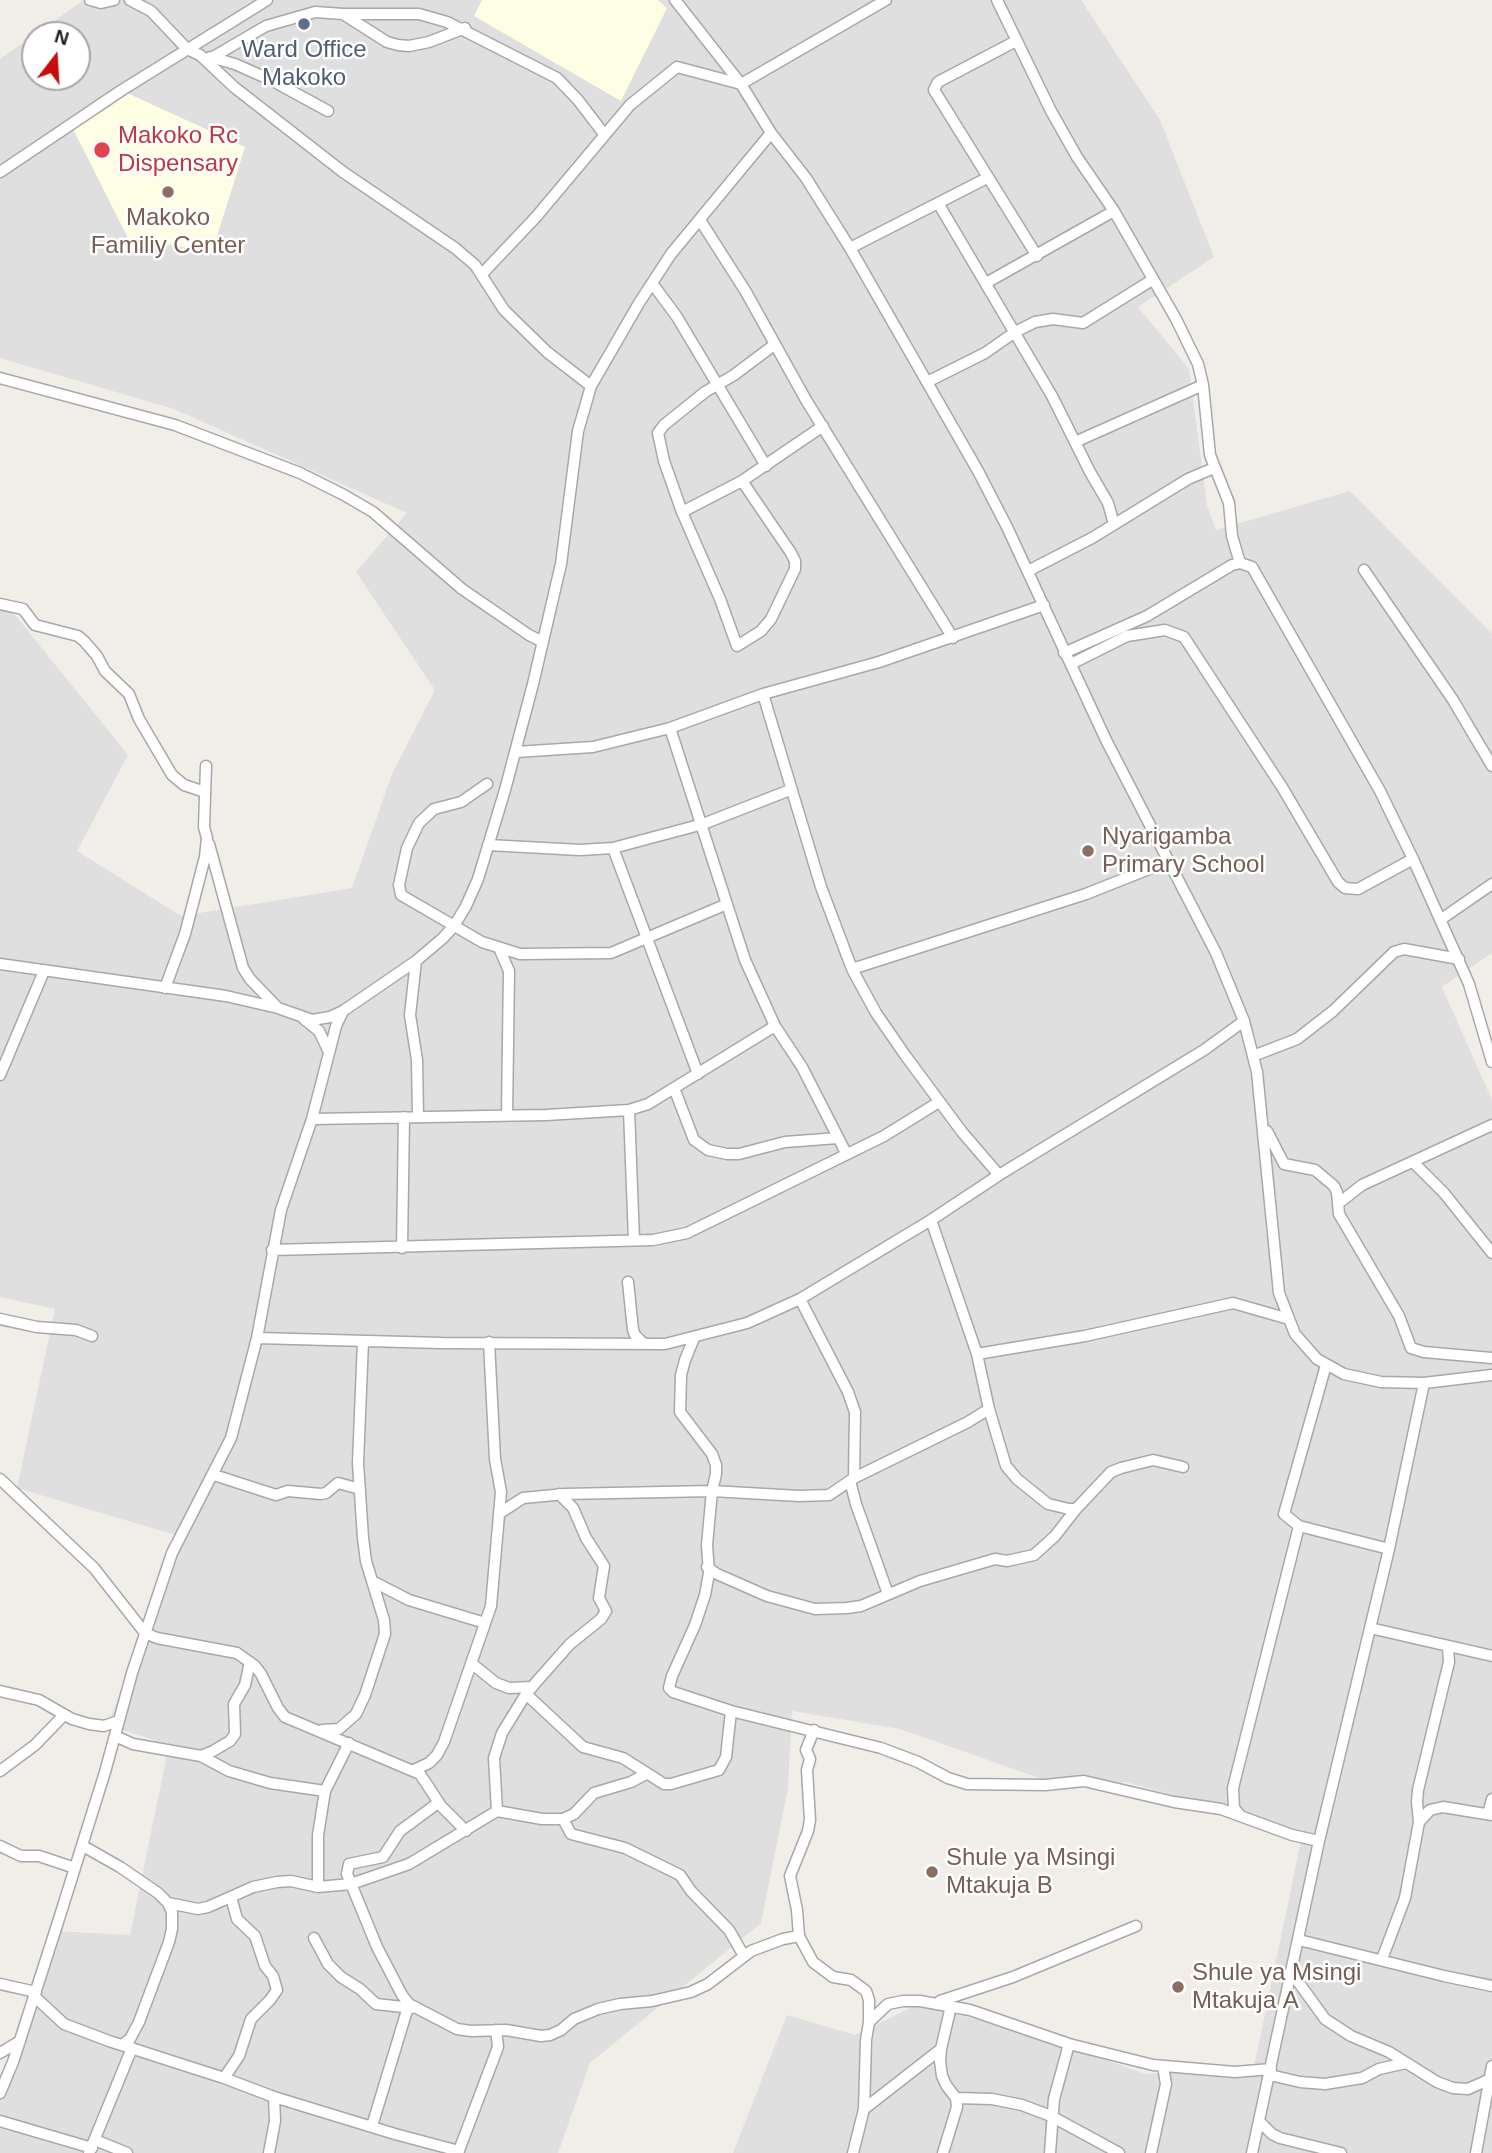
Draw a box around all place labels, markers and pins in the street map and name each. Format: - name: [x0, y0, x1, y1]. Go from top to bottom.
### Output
- marker: Ward Office Makoko: [296, 16, 312, 32]
- place label: Ward Office Makoko: [241, 36, 367, 92]
- place label: Makoko Rc Dispensary: [118, 122, 238, 178]
- marker: Makoko Rc Dispensary: [92, 140, 112, 160]
- marker: Makoko Familiy Center: [160, 184, 176, 200]
- place label: Makoko Familiy Center: [91, 204, 245, 260]
- place label: Nyarigamba Primary School: [1102, 823, 1265, 879]
- marker: Nyarigamba Primary School: [1080, 843, 1096, 859]
- place label: Shule ya Msingi Mtakuja B: [946, 1844, 1115, 1900]
- marker: Shule ya Msingi Mtakuja B: [924, 1864, 940, 1880]
- place label: Shule ya Msingi Mtakuja A: [1192, 1959, 1361, 2015]
- marker: Shule ya Msingi Mtakuja A: [1170, 1979, 1186, 1995]

